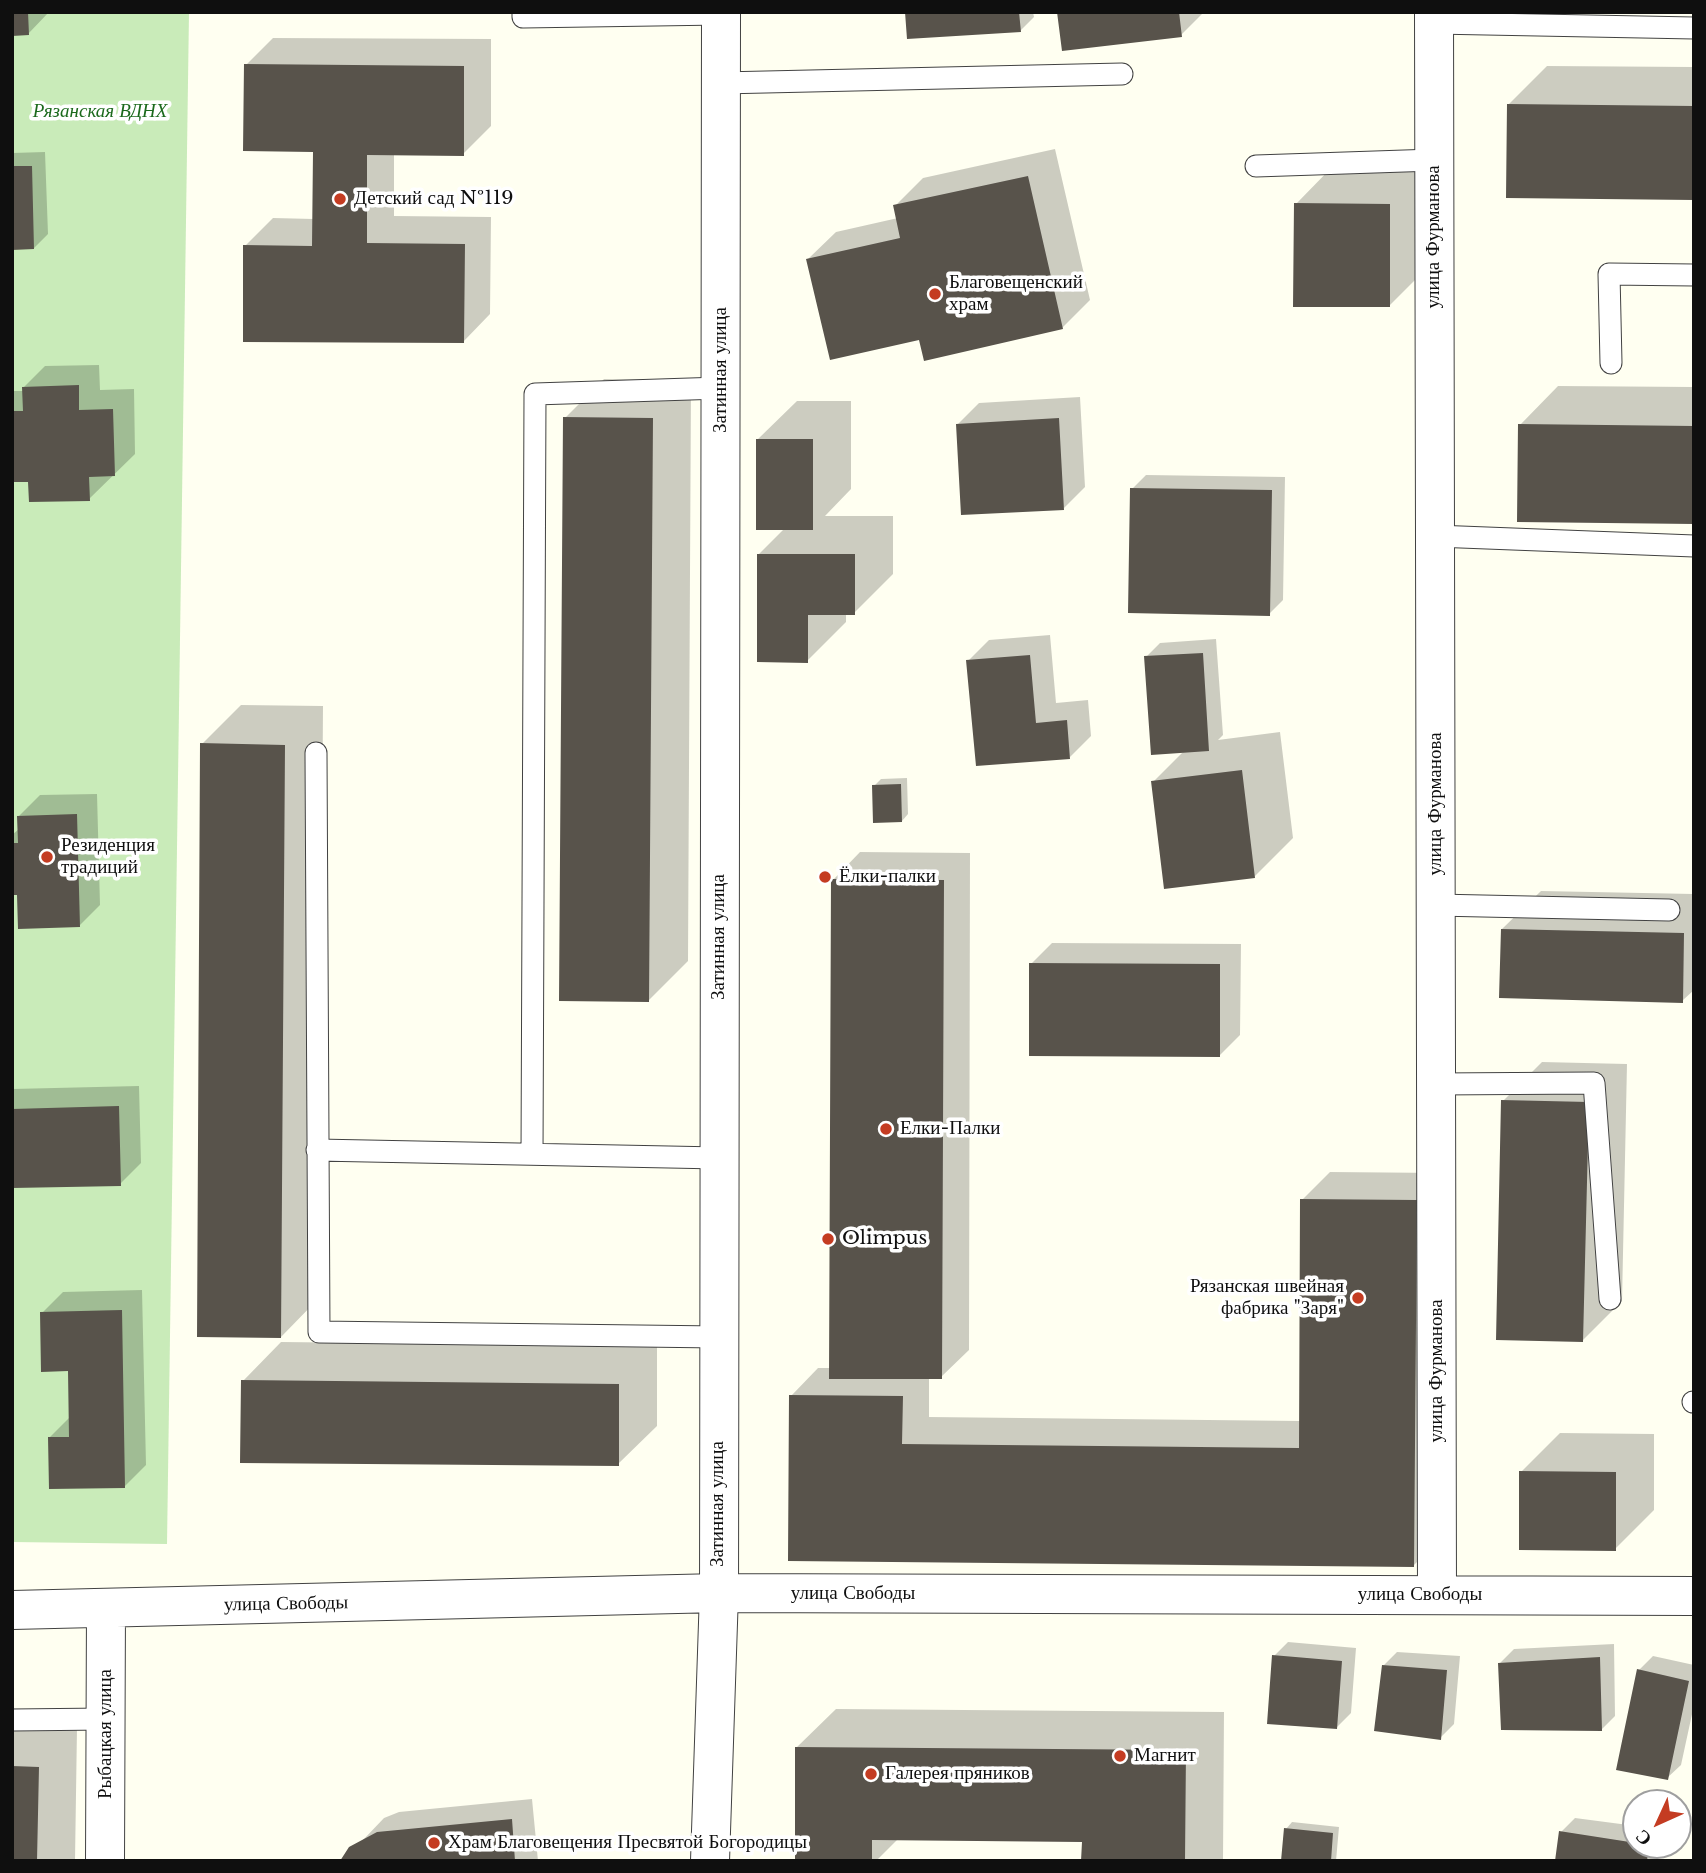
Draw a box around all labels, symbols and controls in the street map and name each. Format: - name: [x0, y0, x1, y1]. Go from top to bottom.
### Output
- park label: Рязанская ВДНХ: [33, 101, 167, 123]
- street label: улица Фурманова: [1423, 165, 1445, 309]
- place label: Детский сад №119: [354, 188, 513, 210]
- marker: Детский сад №119: [332, 191, 348, 207]
- place label: Благовещенский храм: [949, 272, 1083, 316]
- marker: Благовещенский храм: [927, 286, 943, 302]
- street label: Затинная улица: [710, 307, 732, 433]
- street label: улица Фурманова: [1425, 732, 1447, 876]
- place label: Резиденция традиций: [61, 835, 155, 879]
- marker: Резиденция традиций: [39, 849, 55, 865]
- place label: Ёлки-палки: [839, 866, 936, 888]
- marker: Ёлки-палки: [817, 869, 833, 885]
- street label: Затинная улица: [708, 874, 730, 1000]
- place label: Елки-Палки: [900, 1118, 1000, 1140]
- marker: Елки-Палки: [878, 1121, 894, 1137]
- place label: Olimpus: [842, 1228, 927, 1250]
- marker: Olimpus: [820, 1231, 836, 1247]
- place label: Рязанская швейная фабрика "Заря": [1190, 1276, 1344, 1320]
- marker: Рязанская швейная фабрика "Заря": [1350, 1290, 1366, 1306]
- street label: улица Фурманова: [1426, 1299, 1448, 1443]
- street label: Затинная улица: [707, 1441, 729, 1567]
- street label: улица Свободы: [791, 1583, 915, 1605]
- street label: улица Свободы: [1358, 1584, 1482, 1606]
- street label: улица Свободы: [224, 1592, 348, 1616]
- street label: Рыбацкая улица: [95, 1669, 117, 1799]
- place label: Магнит: [1134, 1745, 1196, 1767]
- marker: Магнит: [1112, 1748, 1128, 1764]
- place label: Галерея пряников: [885, 1763, 1030, 1785]
- marker: Галерея пряников: [863, 1766, 879, 1782]
- north arrow: [1622, 1789, 1692, 1859]
- text: С: [1630, 1825, 1656, 1851]
- place label: Храм Благовещения Пресвятой Богородицы: [448, 1832, 807, 1854]
- marker: Храм Благовещения Пресвятой Богородицы: [426, 1835, 442, 1851]

